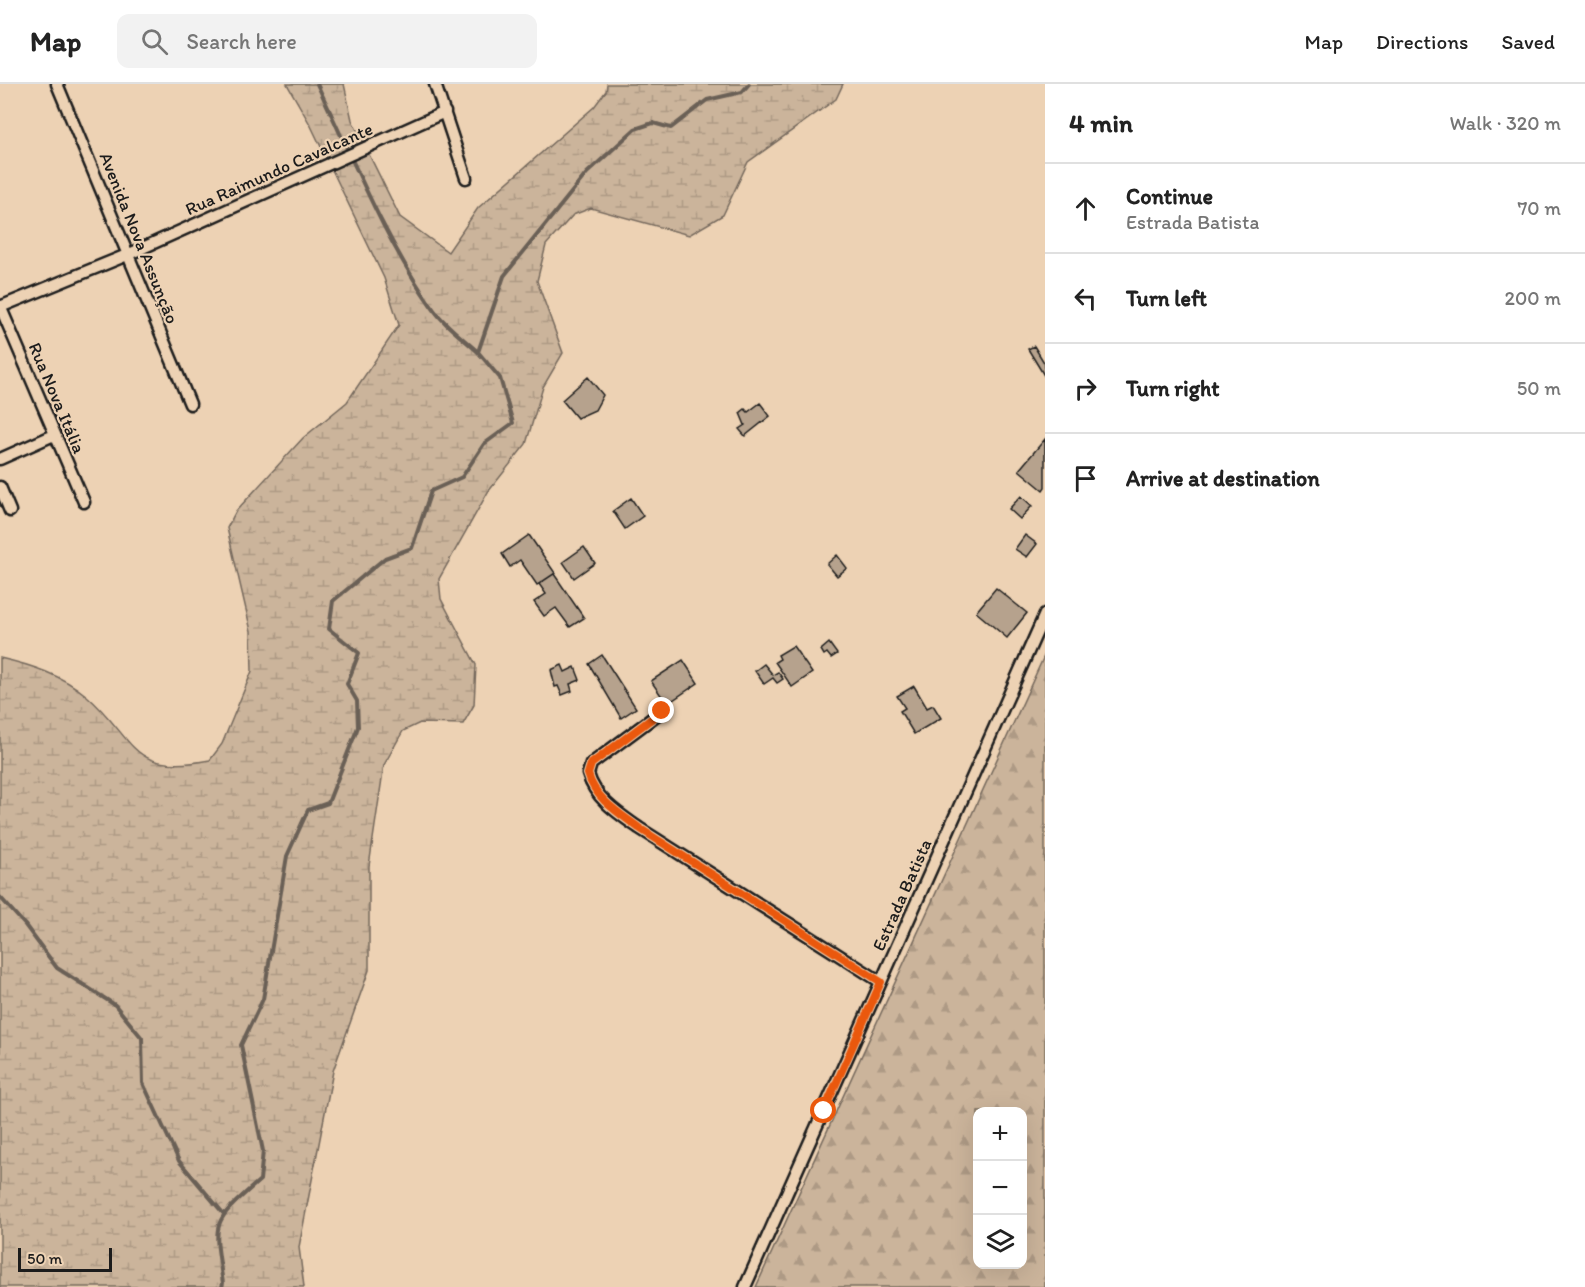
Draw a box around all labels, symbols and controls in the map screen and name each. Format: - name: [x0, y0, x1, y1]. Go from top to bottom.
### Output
- search box: [117, 14, 537, 68]
- text: Map: [30, 24, 81, 58]
- icon: search: [138, 25, 171, 58]
- text: Search here: [186, 28, 297, 55]
- text: Map: [1305, 29, 1343, 54]
- text: Directions: [1376, 29, 1468, 54]
- text: Saved: [1501, 29, 1555, 54]
- text: 4 min: [1069, 107, 1133, 139]
- text: Walk · 320 m: [1449, 111, 1561, 135]
- street label: Rua Raimundo Cavalcante: [182, 118, 376, 220]
- street label: Avenida Nova Assunção: [95, 149, 183, 327]
- text: Continue: [1126, 183, 1213, 210]
- icon: ahead: [1069, 192, 1102, 225]
- text: 70 m: [1517, 196, 1561, 220]
- text: Estrada Batista: [1126, 210, 1259, 234]
- icon: left: [1069, 282, 1102, 315]
- text: Turn left: [1126, 285, 1207, 312]
- text: 200 m: [1505, 286, 1561, 310]
- street label: Rua Nova Itália: [24, 339, 91, 457]
- icon: right: [1069, 372, 1102, 405]
- text: Turn right: [1126, 375, 1220, 402]
- text: 50 m: [1517, 376, 1561, 400]
- icon: arrive: [1069, 462, 1102, 495]
- text: Arrive at destination: [1126, 465, 1320, 492]
- route end: [648, 697, 674, 723]
- street label: Estrada Batista: [868, 836, 937, 954]
- route start: [810, 1097, 836, 1123]
- map controls: [973, 1107, 1027, 1269]
- button: +: [973, 1107, 1027, 1161]
- button: −: [973, 1161, 1027, 1215]
- button: layers: [973, 1215, 1027, 1269]
- scale bar: [18, 1245, 112, 1272]
- text: 50 m: [27, 1249, 62, 1268]

